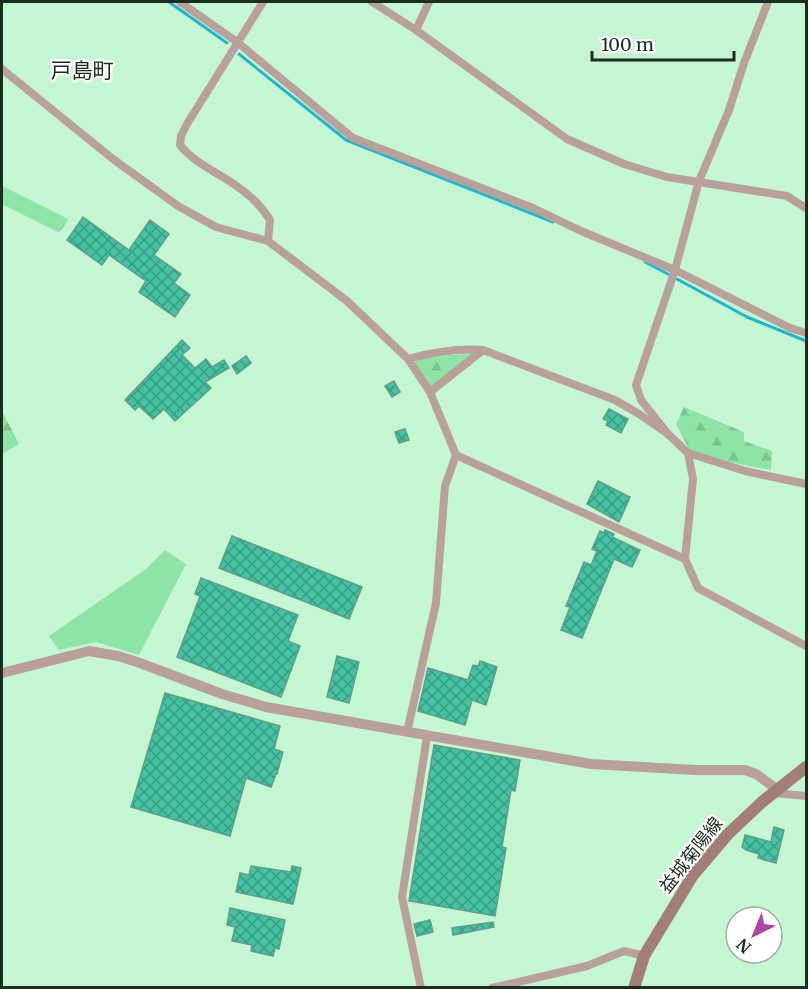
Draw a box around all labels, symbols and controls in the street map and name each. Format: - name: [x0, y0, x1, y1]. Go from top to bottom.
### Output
- scale bar: [592, 24, 734, 62]
- text: 100 m: [601, 33, 654, 56]
- district label: 戸島町: [51, 57, 114, 84]
- street label: 益城菊陽線: [654, 812, 727, 897]
- north arrow: [724, 905, 784, 965]
- text: N: [732, 934, 755, 958]

